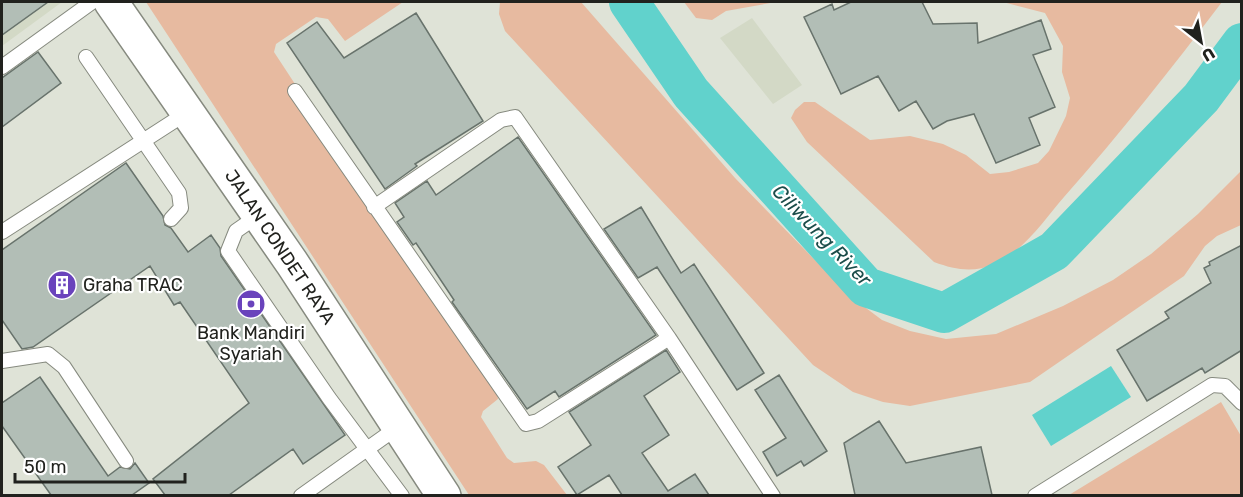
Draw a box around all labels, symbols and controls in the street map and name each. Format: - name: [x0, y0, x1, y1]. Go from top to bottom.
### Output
- north arrow: [1171, 12, 1231, 72]
- text: U: [1199, 43, 1218, 66]
- street label: JALAN CONDET RAYA: [220, 166, 340, 328]
- water label: Ciliwung River: [767, 179, 878, 292]
- building icon: Graha TRAC: [46, 269, 78, 301]
- place label: Graha TRAC: [83, 274, 183, 296]
- bank icon: Bank Mandiri Syariah: [235, 288, 267, 320]
- place label: Bank Mandiri Syariah: [197, 322, 305, 365]
- scale bar: [15, 446, 184, 484]
- text: 50 m: [24, 456, 67, 478]

